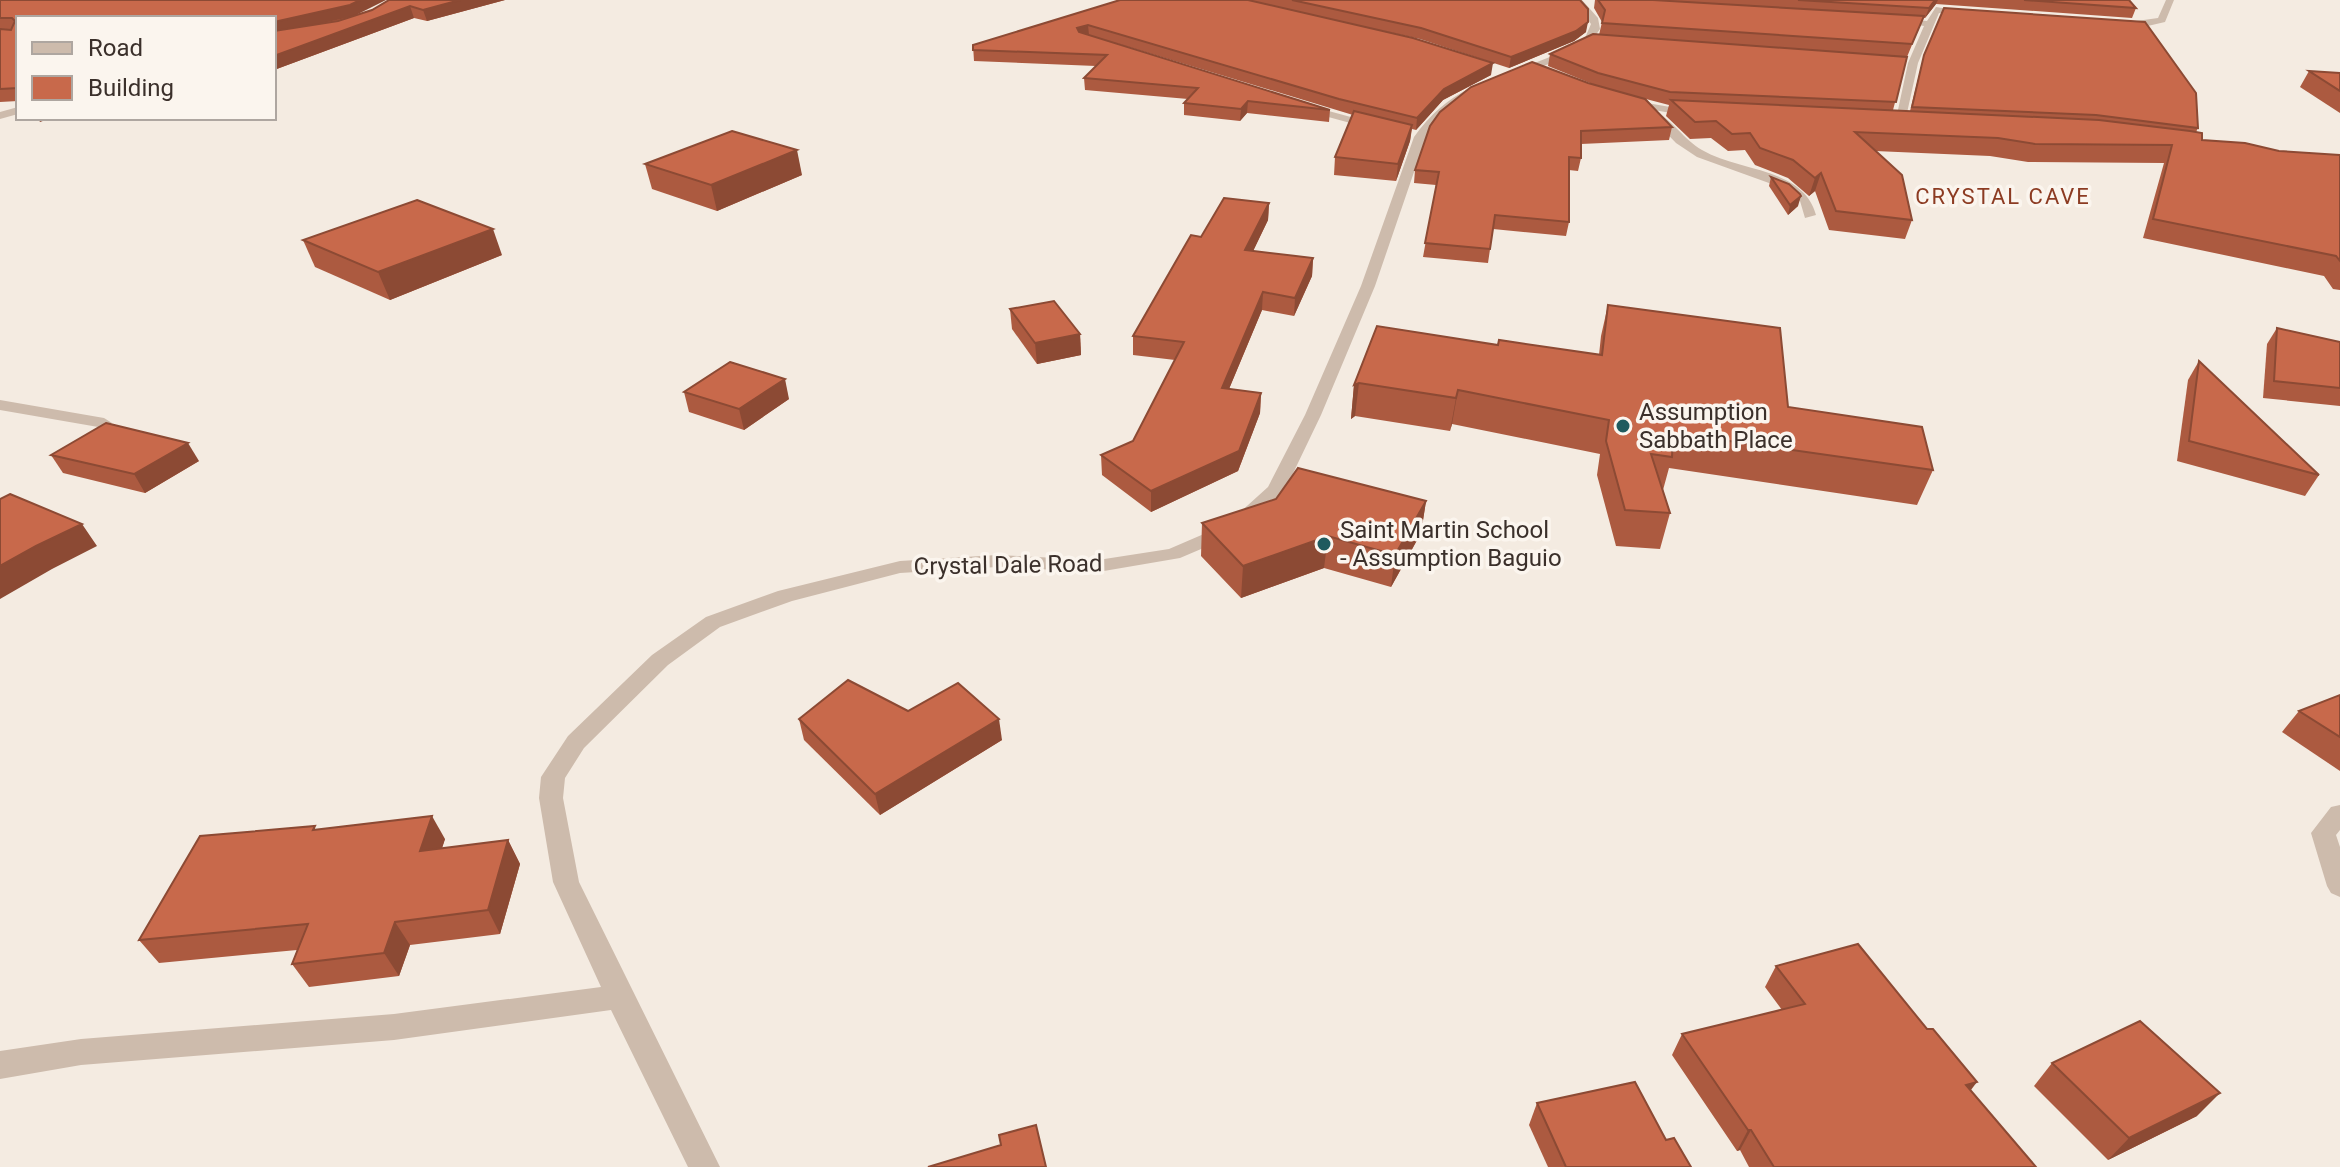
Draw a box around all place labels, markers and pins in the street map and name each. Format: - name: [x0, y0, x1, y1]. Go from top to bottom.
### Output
- place label: Assumption Sabbath Place: [1639, 398, 1793, 454]
- marker: Assumption Sabbath Place: [1614, 417, 1632, 435]
- place label: Saint Martin School - Assumption Baguio: [1340, 516, 1562, 572]
- marker: Saint Martin School - Assumption Baguio: [1315, 535, 1333, 553]

